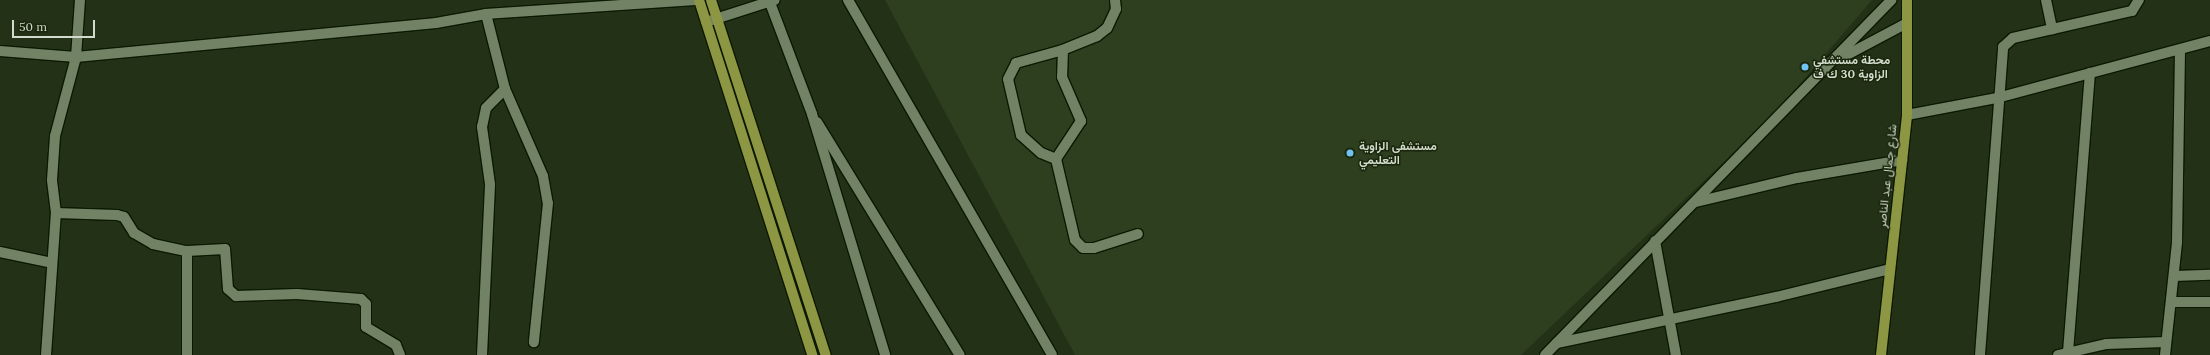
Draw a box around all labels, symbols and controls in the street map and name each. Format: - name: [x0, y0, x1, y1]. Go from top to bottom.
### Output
- scale bar: [14, 12, 97, 38]
- text: 50 m: [19, 19, 47, 34]
- place label: محطة مستشفي الزاوية 30 ك ف: [1813, 53, 1890, 81]
- marker: محطة مستشفي الزاوية 30 ك ف: [1800, 62, 1810, 72]
- street label: شارع جمال عبد الناصر: [1874, 123, 1900, 229]
- place label: مستشفى الزاوية التعليمي: [1359, 139, 1437, 167]
- marker: مستشفى الزاوية التعليمي: [1344, 147, 1356, 159]

